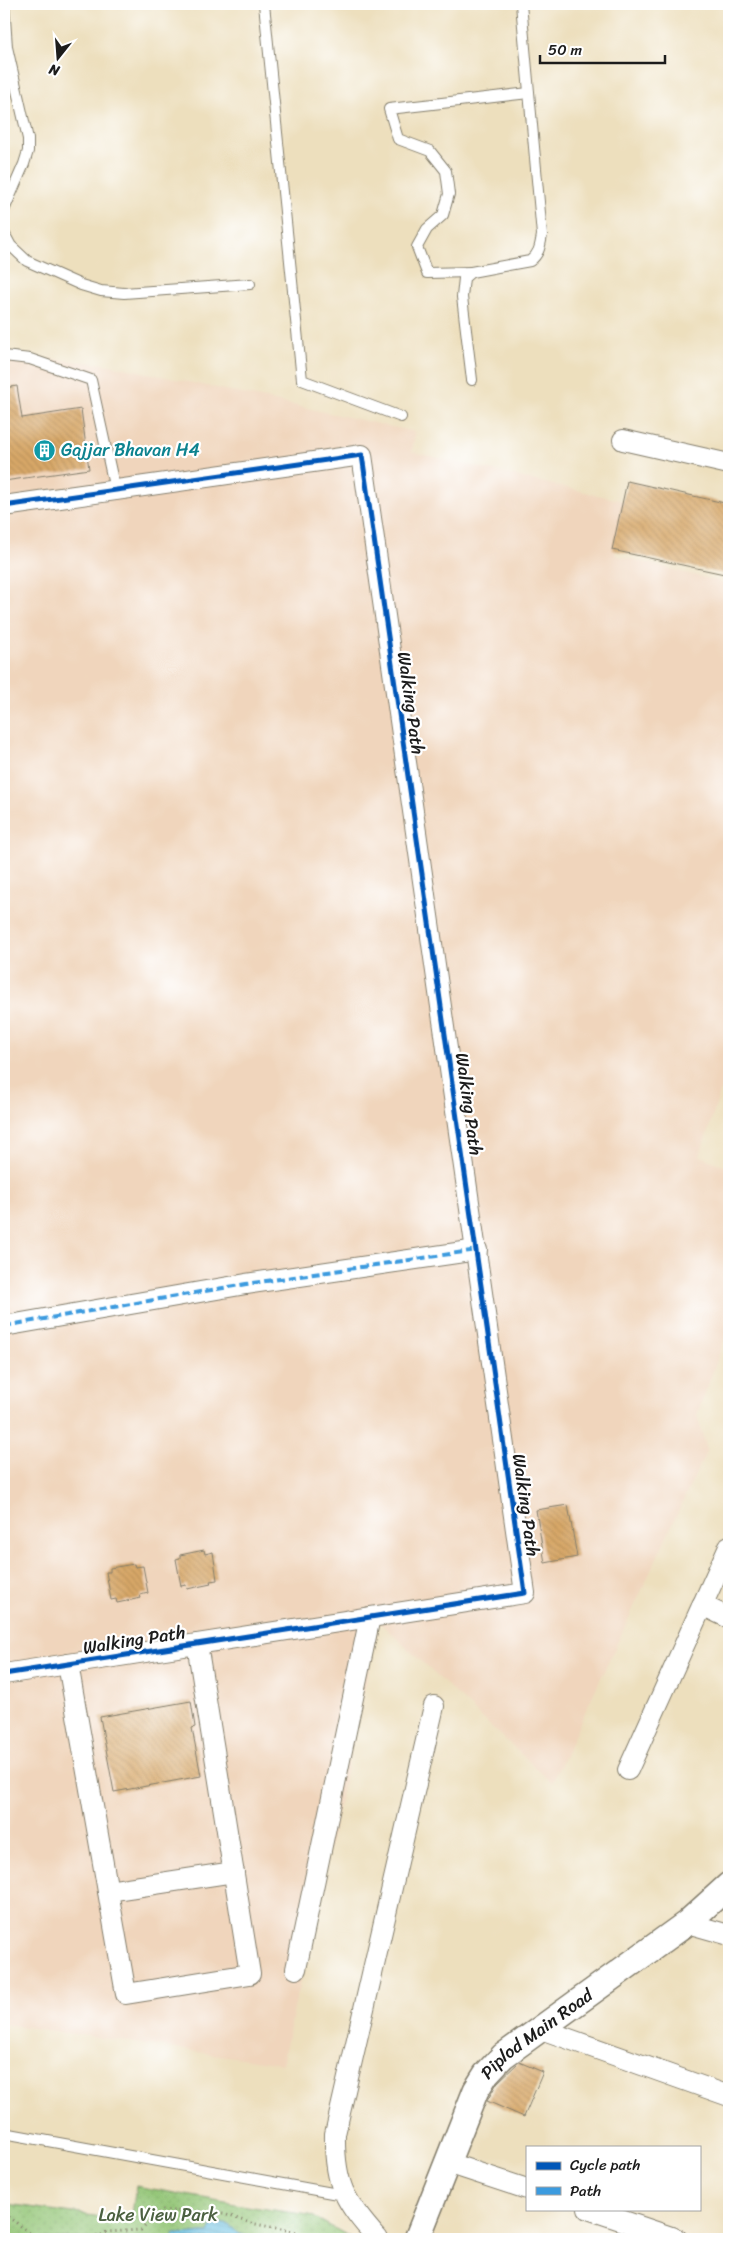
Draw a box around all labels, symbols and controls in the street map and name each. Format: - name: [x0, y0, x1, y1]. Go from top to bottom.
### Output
- north arrow: [32, 32, 82, 82]
- scale bar: [540, 32, 666, 64]
- text: 50 m: [548, 37, 583, 63]
- text: N: [46, 56, 64, 84]
- place label: Gajjar Bhavan H4: [61, 434, 200, 466]
- building icon: Gajjar Bhavan H4: [33, 438, 57, 462]
- street label: Walking Path: [388, 650, 434, 756]
- street label: Walking Path: [446, 1051, 492, 1157]
- street label: Walking Path: [503, 1452, 549, 1558]
- street label: Walking Path: [80, 1616, 188, 1664]
- street label: Piplod Main Road: [472, 1979, 601, 2087]
- legend: [526, 2146, 700, 2210]
- text: Cycle path: [570, 2152, 641, 2178]
- text: Path: [570, 2178, 601, 2204]
- park label: Lake View Park: [98, 2199, 218, 2231]

